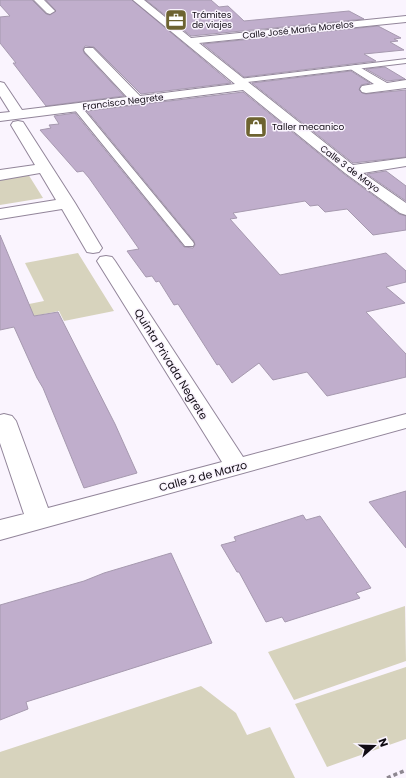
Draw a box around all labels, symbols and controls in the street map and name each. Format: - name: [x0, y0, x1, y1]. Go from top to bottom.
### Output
- office icon: Trámites de viajes: [163, 7, 189, 33]
- place label: Trámites de viajes: [192, 9, 232, 31]
- street label: Calle José María Morelos: [242, 18, 354, 42]
- street label: Francisco Negrete: [82, 91, 165, 113]
- shop icon: Taller mecanico: [243, 114, 269, 140]
- place label: Taller mecanico: [272, 121, 345, 133]
- street label: Calle 3 de Mayo: [318, 143, 383, 196]
- street label: Quinta Privada Negrete: [130, 305, 212, 423]
- street label: Calle 2 de Marzo: [157, 457, 249, 495]
- north arrow: [354, 726, 394, 766]
- text: N: [374, 736, 392, 749]

